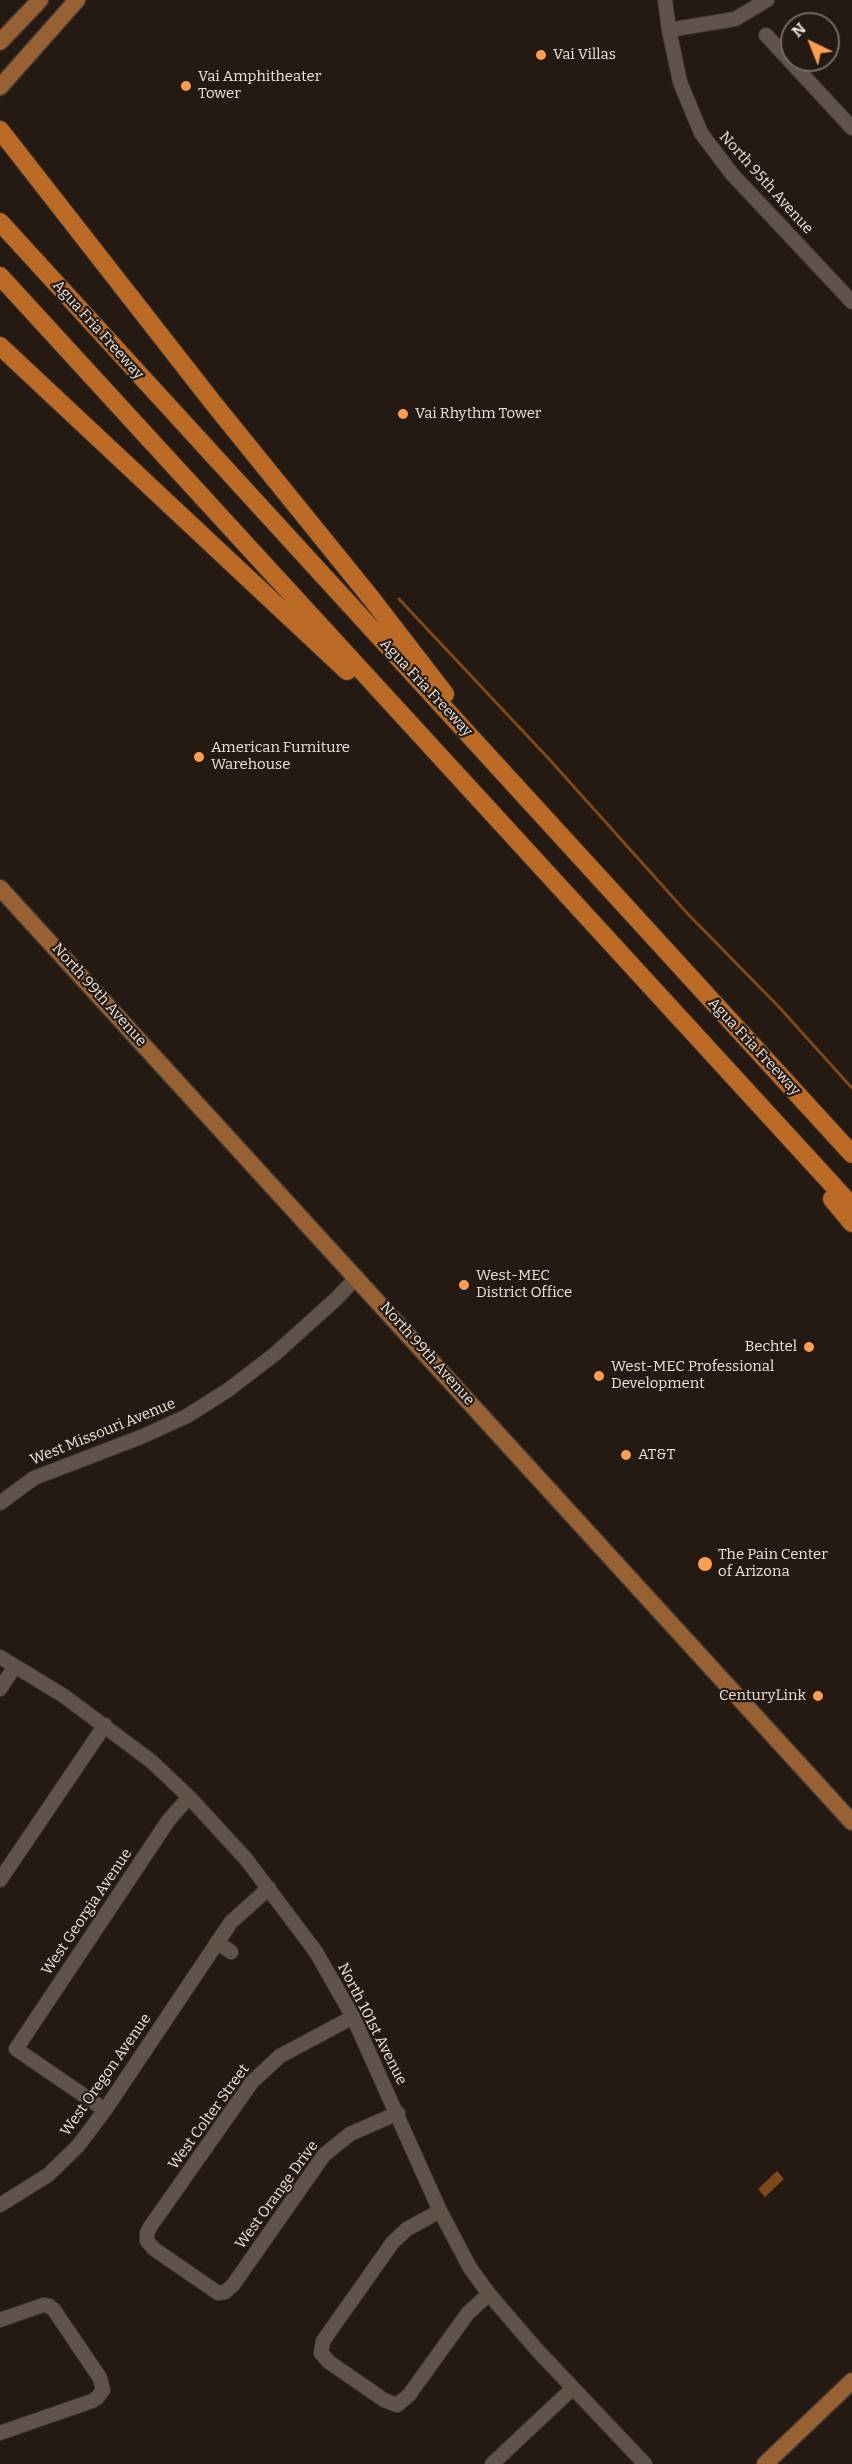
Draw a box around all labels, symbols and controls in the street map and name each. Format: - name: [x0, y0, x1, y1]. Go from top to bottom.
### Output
- north arrow: [780, 12, 840, 72]
- text: N: [788, 19, 810, 41]
- place label: Vai Villas: [553, 46, 616, 64]
- marker: Vai Villas: [534, 48, 548, 62]
- place label: Vai Amphitheater Tower: [198, 68, 321, 103]
- marker: Vai Amphitheater Tower: [179, 79, 193, 93]
- street label: North 95th Avenue: [715, 128, 817, 238]
- street label: Agua Fria Freeway: [49, 277, 147, 383]
- place label: Vai Rhythm Tower: [415, 405, 541, 423]
- marker: Vai Rhythm Tower: [396, 407, 410, 421]
- street label: Agua Fria Freeway: [376, 635, 476, 741]
- place label: American Furniture Warehouse: [211, 739, 350, 774]
- marker: American Furniture Warehouse: [192, 750, 206, 764]
- street label: North 99th Avenue: [48, 940, 150, 1050]
- street label: Agua Fria Freeway: [704, 994, 804, 1100]
- place label: West-MEC District Office: [476, 1267, 572, 1302]
- marker: West-MEC District Office: [457, 1278, 471, 1292]
- street label: North 99th Avenue: [376, 1299, 478, 1409]
- place label: Bechtel: [745, 1338, 797, 1356]
- marker: Bechtel: [802, 1340, 816, 1354]
- place label: West-MEC Professional Development: [611, 1358, 774, 1393]
- marker: West-MEC Professional Development: [592, 1369, 606, 1383]
- street label: West Missouri Avenue: [28, 1395, 178, 1469]
- place label: AT&T: [638, 1446, 675, 1464]
- marker: AT&T: [619, 1448, 633, 1462]
- place label: The Pain Center of Arizona: [718, 1546, 828, 1581]
- marker: The Pain Center of Arizona: [696, 1555, 714, 1573]
- place label: CenturyLink: [719, 1687, 806, 1705]
- marker: CenturyLink: [811, 1689, 825, 1703]
- street label: West Georgia Avenue: [38, 1845, 136, 1979]
- street label: North 101st Avenue: [333, 1960, 411, 2088]
- street label: West Oregon Avenue: [57, 2010, 155, 2140]
- street label: West Colter Street: [165, 2061, 253, 2173]
- street label: West Orange Drive: [232, 2137, 322, 2253]

